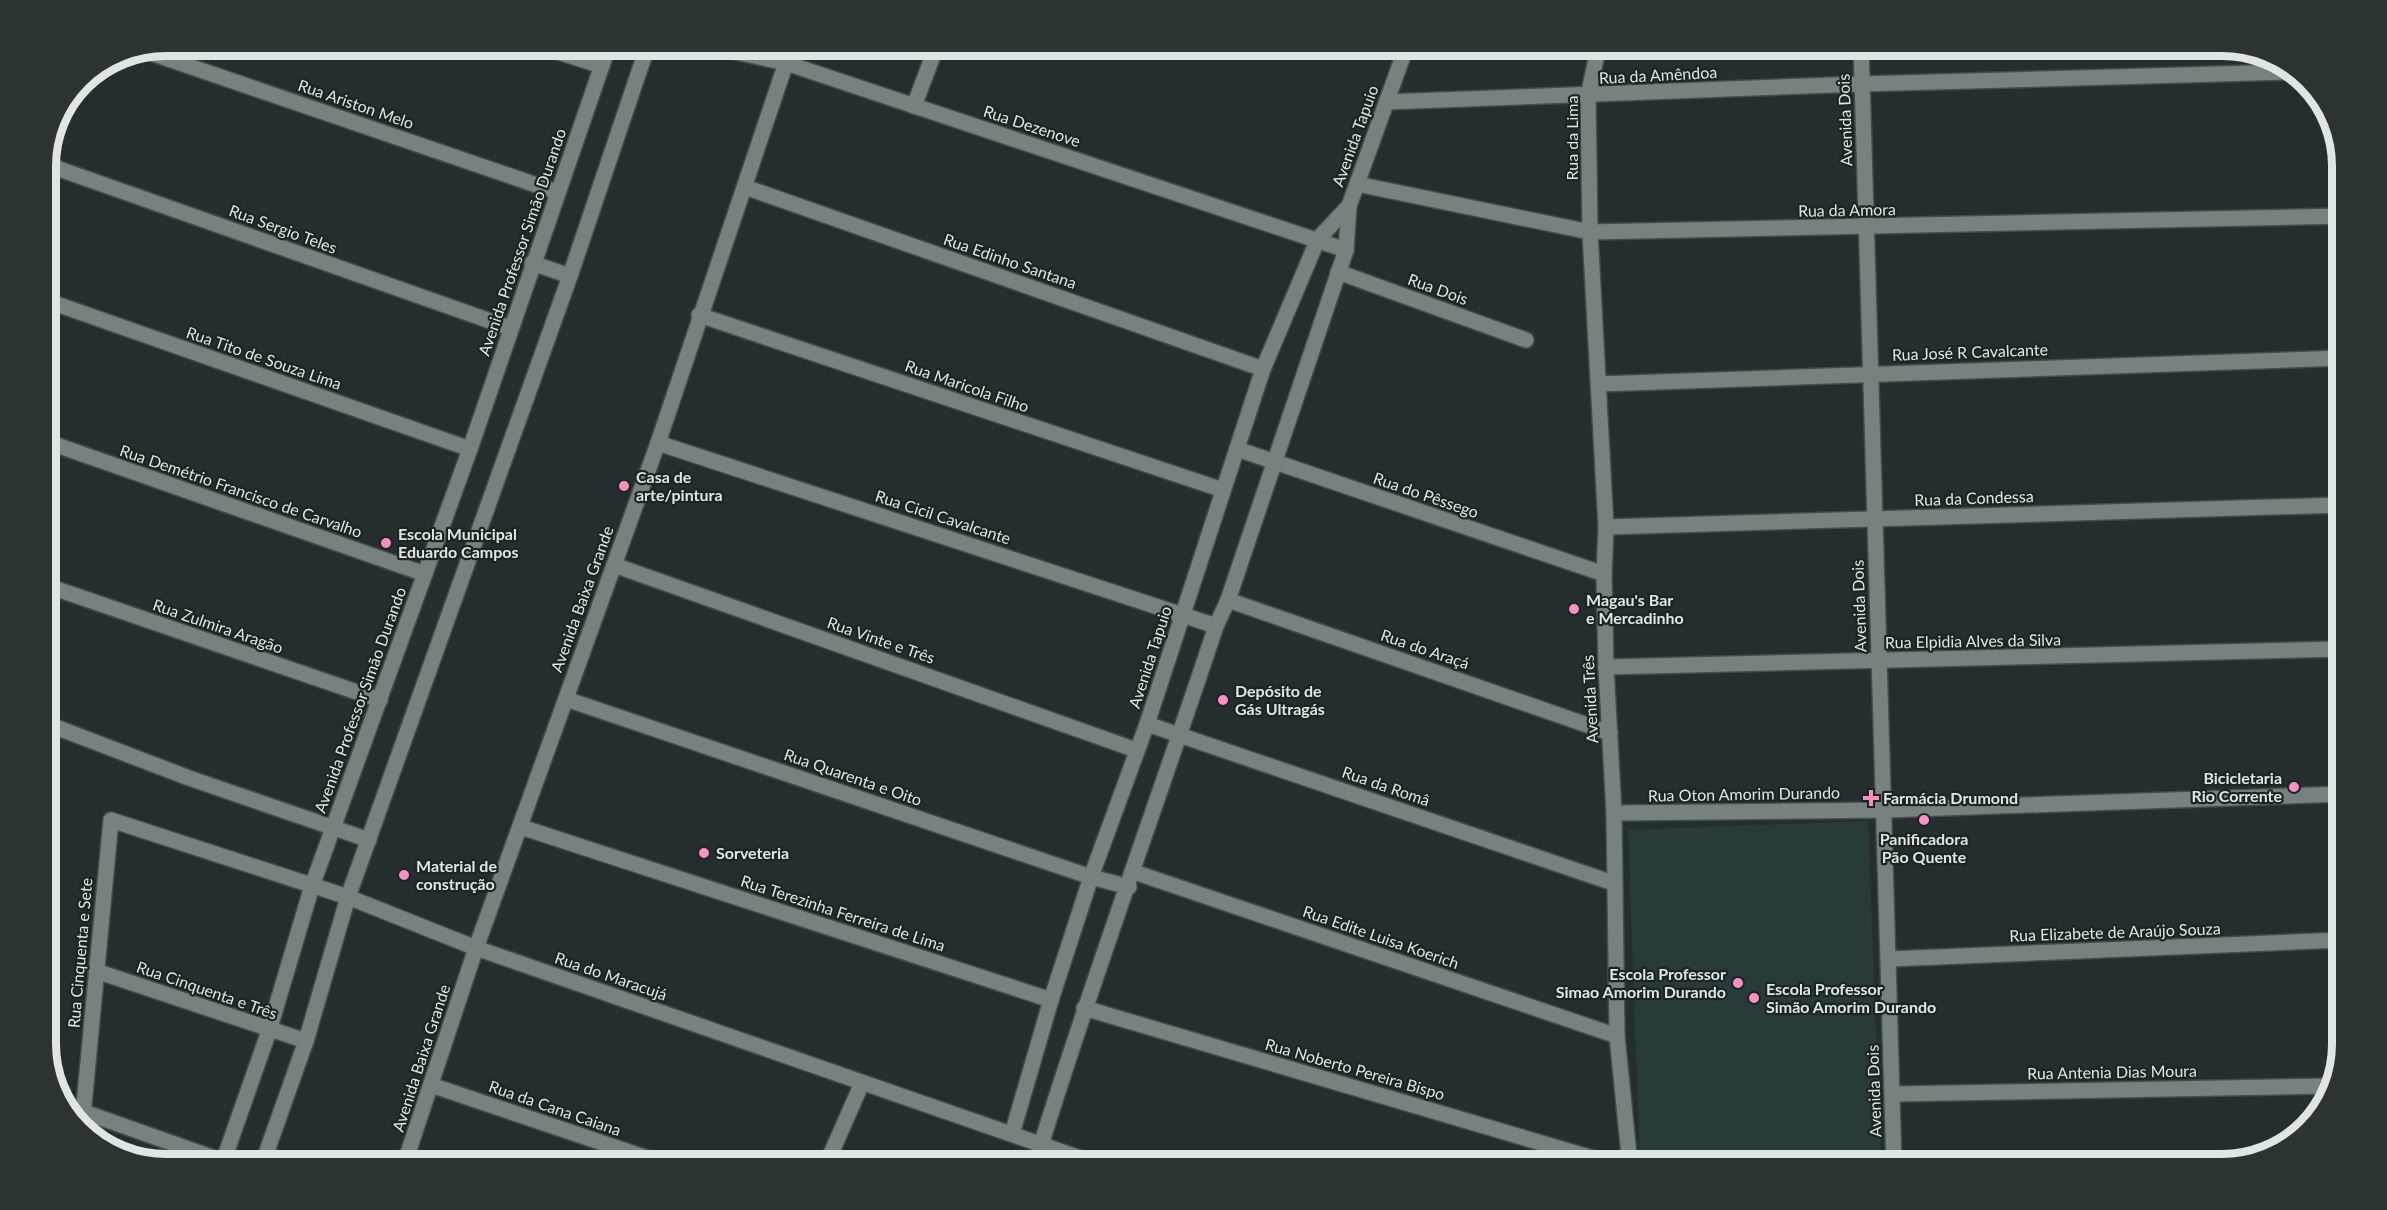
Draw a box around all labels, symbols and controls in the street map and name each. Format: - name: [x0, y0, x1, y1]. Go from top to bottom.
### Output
- street label: Rua da Amêndoa: [1598, 62, 1718, 87]
- street label: Avenida Dois: [1833, 73, 1856, 166]
- street label: Rua Ariston Melo: [296, 75, 417, 132]
- street label: Avenida Tapuio: [1327, 83, 1382, 189]
- street label: Rua da Lima: [1562, 96, 1581, 180]
- street label: Rua Dezenove: [981, 101, 1083, 150]
- street label: Avenida Professor Simão Durando: [474, 126, 569, 358]
- street label: Rua da Amora: [1798, 199, 1896, 220]
- street label: Rua Sergio Teles: [227, 200, 340, 257]
- street label: Rua Edinho Santana: [941, 229, 1079, 292]
- street label: Rua Dois: [1406, 269, 1471, 308]
- street label: Rua Tito de Souza Lima: [184, 322, 344, 393]
- street label: Rua José R Cavalcante: [1892, 339, 2048, 364]
- street label: Rua Maricola Filho: [903, 355, 1032, 416]
- street label: Rua Demétrio Francisco de Carvalho: [117, 440, 365, 541]
- place label: Casa de arte/pintura: [636, 467, 723, 504]
- street label: Rua do Pêssego: [1371, 468, 1481, 521]
- marker: Casa de arte/pintura: [617, 479, 631, 493]
- street label: Rua Cicil Cavalcante: [873, 486, 1013, 547]
- street label: Rua da Condessa: [1914, 486, 2034, 509]
- street label: Avenida Baixa Grande: [546, 523, 617, 674]
- place label: Escola Municipal Eduardo Campos: [398, 524, 518, 561]
- marker: Escola Municipal Eduardo Campos: [379, 536, 393, 550]
- street label: Avenida Dois: [1847, 559, 1870, 652]
- street label: Avenida Professor Simão Durando: [310, 584, 409, 815]
- place label: Magau's Bar e Mercadinho: [1586, 590, 1684, 627]
- street label: Rua Zulmira Aragão: [150, 594, 286, 657]
- marker: Magau's Bar e Mercadinho: [1567, 602, 1581, 616]
- street label: Avenida Tapuio: [1124, 603, 1175, 710]
- street label: Rua Vinte e Três: [825, 612, 937, 667]
- street label: Rua do Araçá: [1378, 625, 1472, 673]
- street label: Rua Elpidia Alves da Silva: [1885, 629, 2061, 652]
- street label: Avenida Três: [1578, 654, 1601, 744]
- place label: Depósito de Gás Ultragás: [1235, 681, 1325, 718]
- marker: Depósito de Gás Ultragás: [1216, 693, 1230, 707]
- street label: Rua Quarenta e Oito: [782, 744, 925, 809]
- street label: Rua da Româ: [1340, 762, 1432, 809]
- place label: Bicicletaria Rio Corrente: [2191, 768, 2282, 805]
- marker: Bicicletaria Rio Corrente: [2287, 780, 2301, 794]
- street label: Rua Oton Amorim Durando: [1648, 782, 1840, 805]
- place label: Farmácia Drumond: [1883, 788, 2018, 807]
- marker: Farmácia Drumond: [1864, 791, 1878, 805]
- marker: Panificadora Pão Quente: [1917, 813, 1931, 827]
- place label: Panificadora Pão Quente: [1880, 829, 1968, 866]
- place label: Sorveteria: [716, 843, 789, 862]
- marker: Sorveteria: [697, 846, 711, 860]
- place label: Material de construção: [416, 856, 497, 893]
- marker: Material de construção: [397, 868, 411, 882]
- street label: Rua Terezinha Ferreira de Lima: [739, 870, 948, 955]
- street label: Rua Cinquenta e Sete: [63, 877, 96, 1029]
- street label: Rua Edite Luisa Koerich: [1301, 901, 1462, 972]
- street label: Rua Elizabete de Araújo Souza: [2009, 918, 2221, 945]
- street label: Rua do Maracujá: [553, 947, 670, 1004]
- street label: Rua Cinquenta e Três: [134, 957, 280, 1023]
- place label: Escola Professor Simao Amorim Durando: [1556, 964, 1726, 1001]
- marker: Escola Professor Simao Amorim Durando: [1731, 976, 1745, 990]
- place label: Escola Professor Simão Amorim Durando: [1766, 979, 1936, 1016]
- street label: Avenida Baixa Grande: [388, 982, 453, 1134]
- marker: Escola Professor Simão Amorim Durando: [1747, 991, 1761, 1005]
- street label: Rua Noberto Pereira Bispo: [1263, 1034, 1447, 1103]
- street label: Avenida Dois: [1862, 1044, 1885, 1137]
- street label: Rua Antenia Dias Moura: [2027, 1061, 2197, 1082]
- street label: Rua da Cana Caiana: [487, 1076, 624, 1139]

